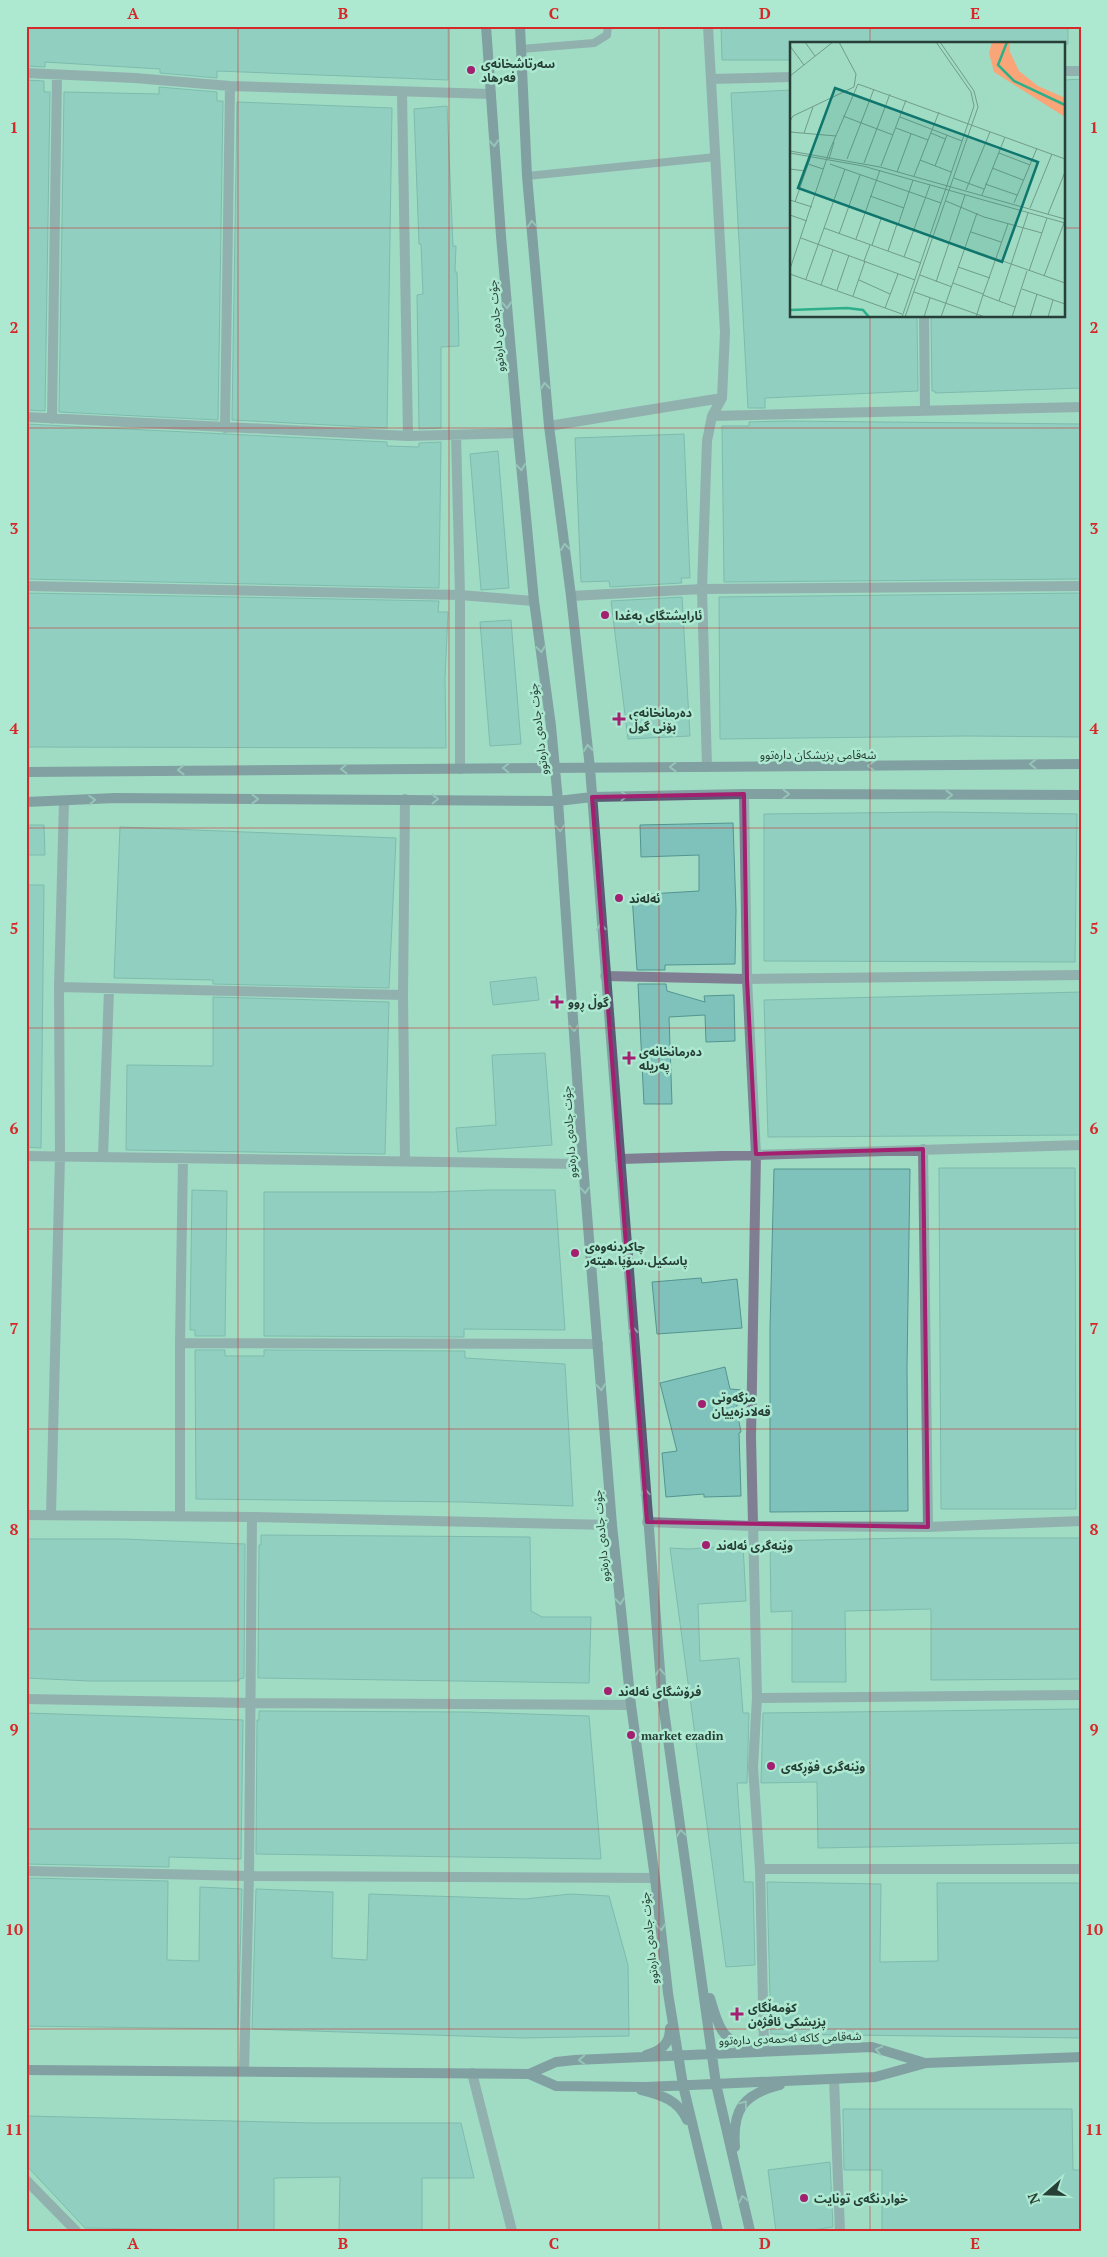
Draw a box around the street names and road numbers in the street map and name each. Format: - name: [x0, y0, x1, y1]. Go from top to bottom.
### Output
- street label: جۆت جادەی دارەتوو: [484, 279, 508, 373]
- street label: جۆت جادەی دارەتوو: [525, 682, 551, 776]
- street label: شەقامی پزیشکان دارەتوو: [760, 747, 876, 763]
- street label: جۆت جادەی دارەتوو: [558, 1085, 580, 1179]
- street label: جۆت جادەی دارەتوو: [589, 1489, 613, 1583]
- street label: جۆت جادەی دارەتوو: [637, 1891, 661, 1985]
- street label: شەقامی کاکە ئەحمەدی دارەتوو: [718, 2028, 862, 2048]

